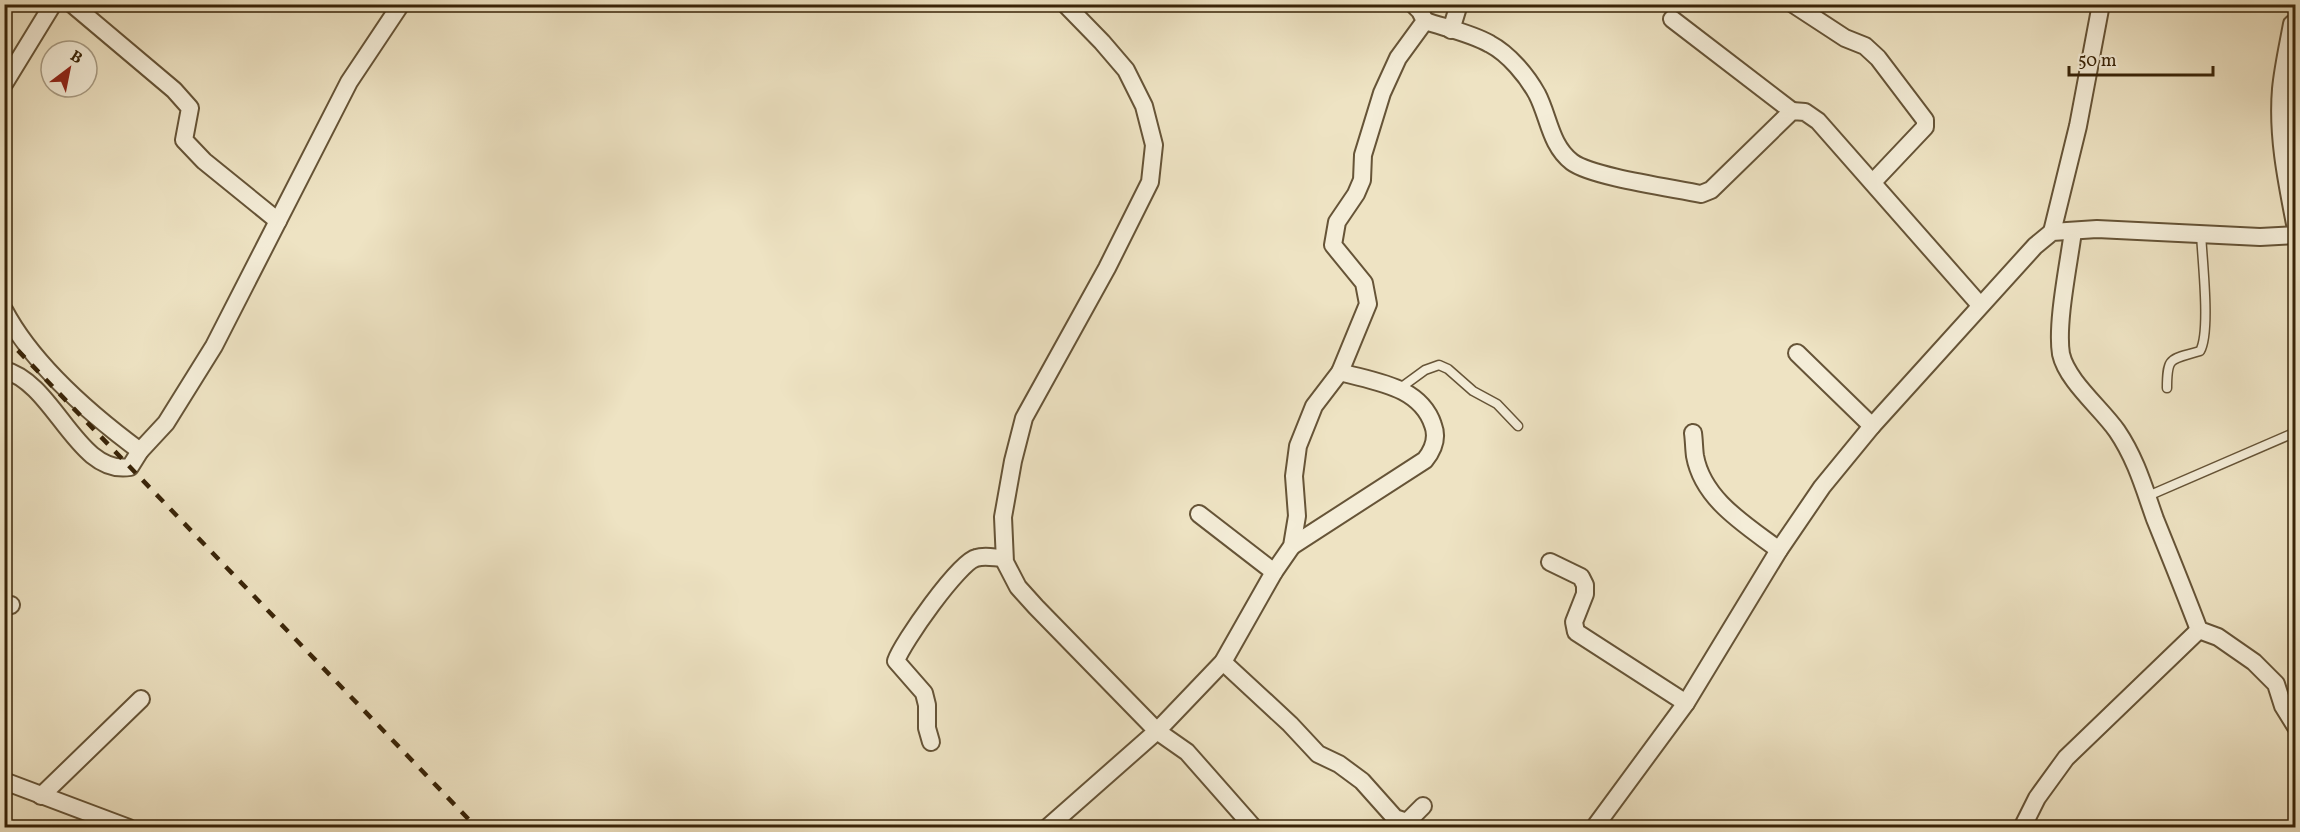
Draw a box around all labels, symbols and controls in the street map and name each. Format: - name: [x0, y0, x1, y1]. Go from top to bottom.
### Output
- north arrow: [39, 39, 99, 99]
- scale bar: [2069, 39, 2213, 77]
- text: B: [66, 46, 86, 70]
- text: 50 m: [2078, 49, 2117, 74]

